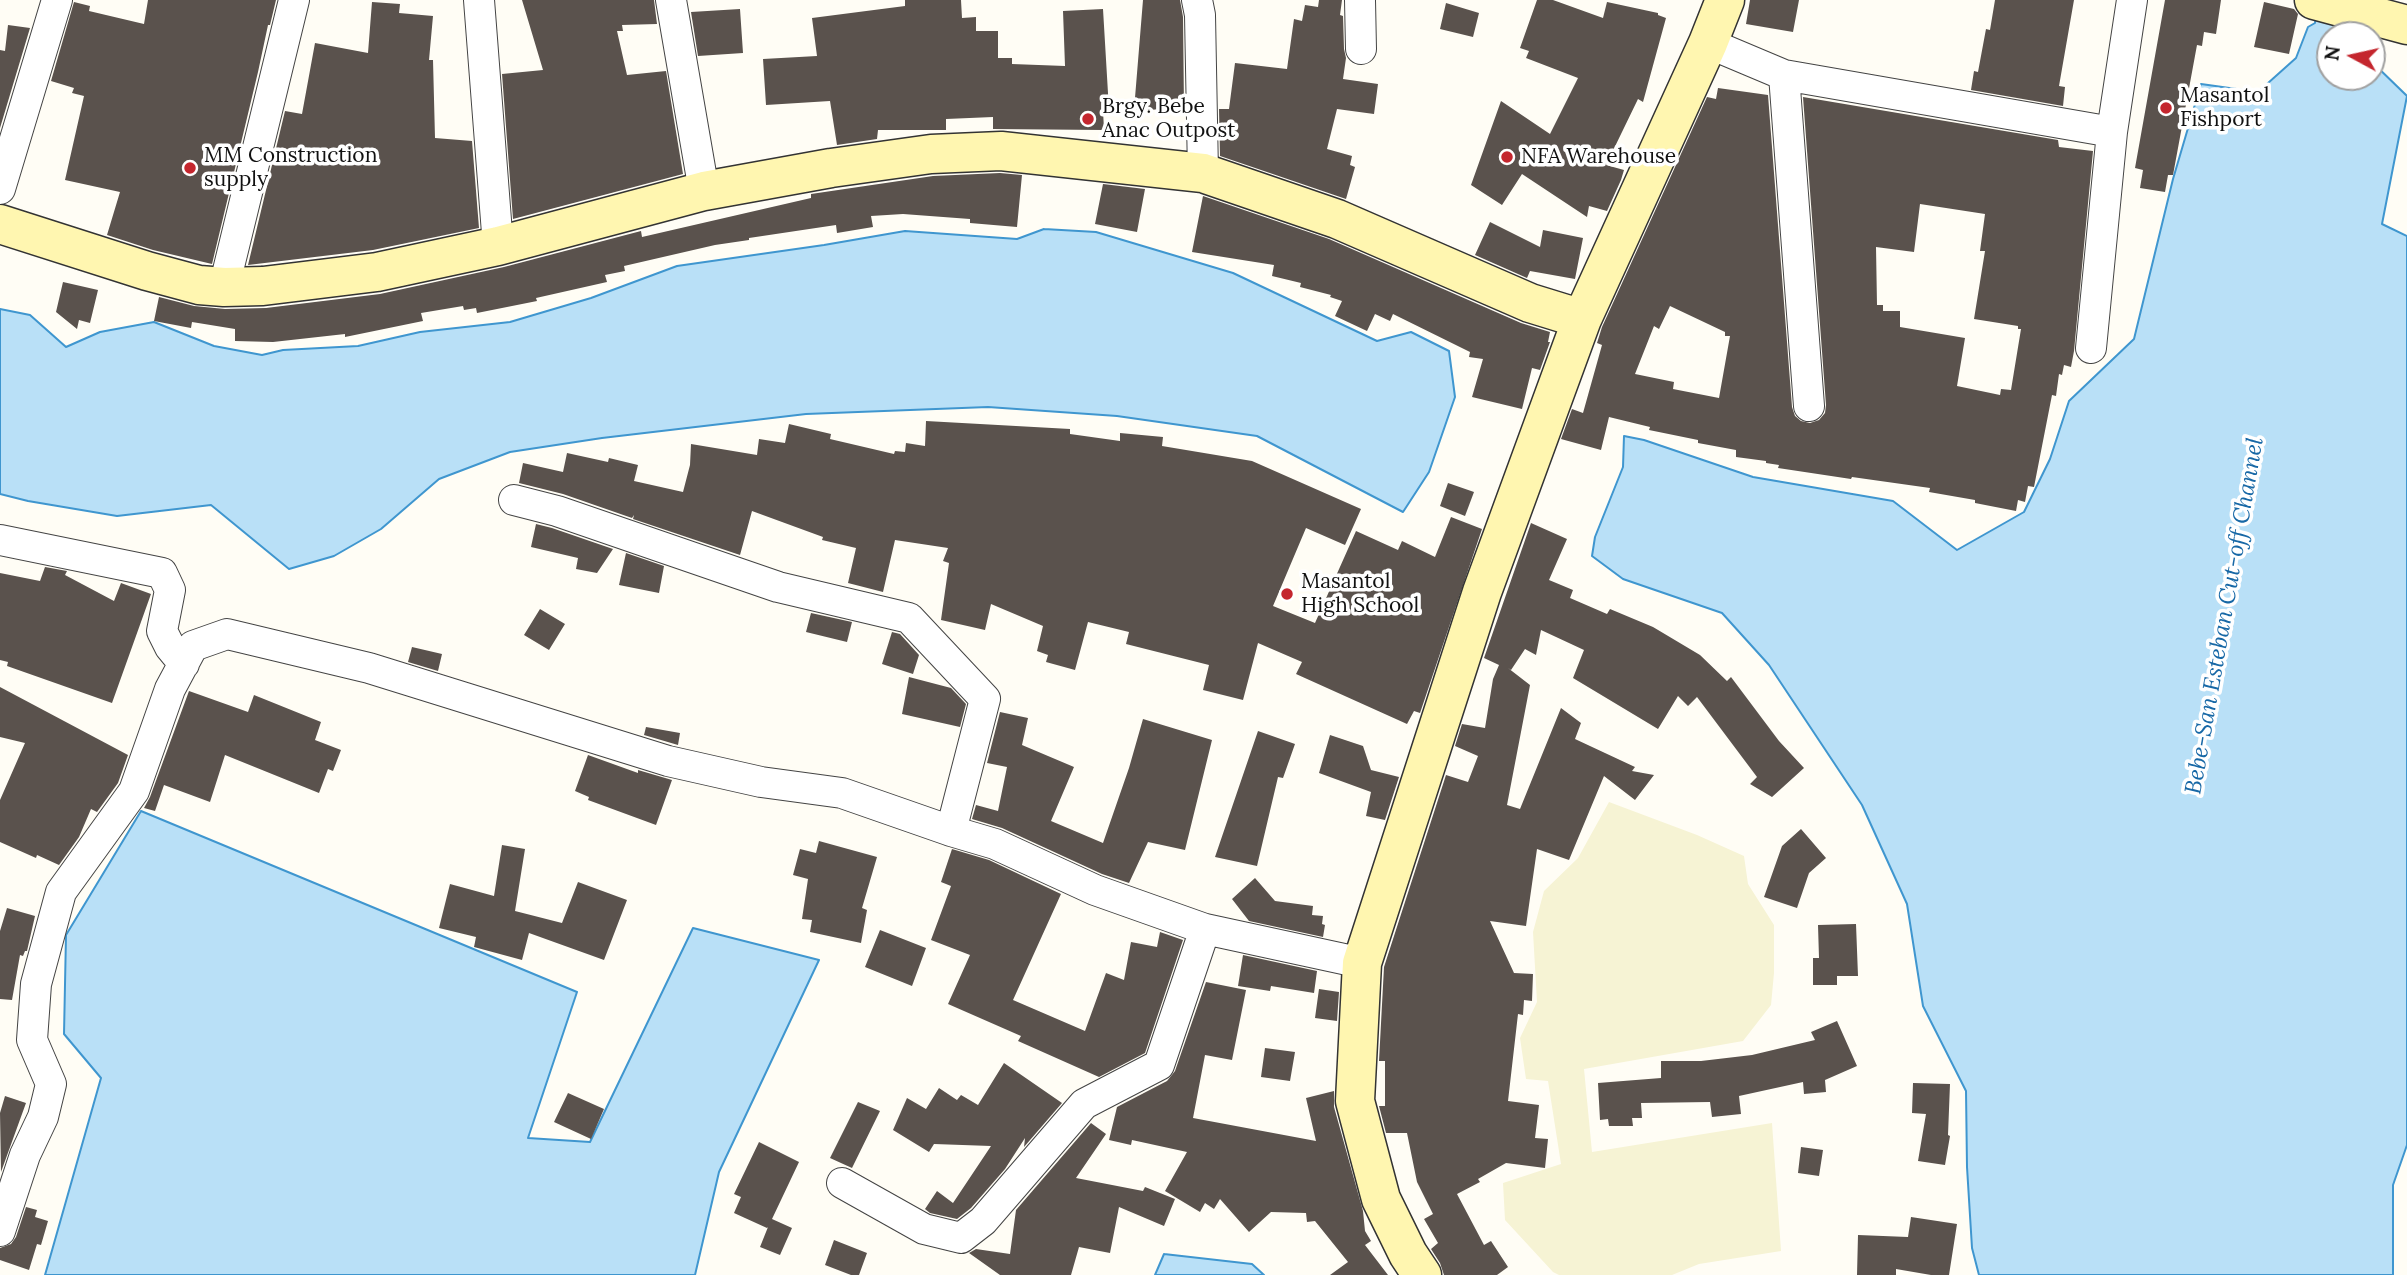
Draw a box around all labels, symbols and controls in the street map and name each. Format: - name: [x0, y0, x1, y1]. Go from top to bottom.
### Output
- north arrow: [2316, 21, 2386, 91]
- text: N: [2319, 44, 2345, 62]
- place label: Masantol Fishport: [2180, 83, 2269, 133]
- place label: Brgy. Bebe Anac Outpost: [1102, 94, 1235, 144]
- marker: Masantol Fishport: [2158, 100, 2174, 116]
- marker: Brgy. Bebe Anac Outpost: [1080, 111, 1096, 127]
- place label: MM Construction supply: [204, 143, 377, 193]
- place label: NFA Warehouse: [1521, 144, 1676, 170]
- marker: NFA Warehouse: [1499, 149, 1515, 165]
- marker: MM Construction supply: [182, 160, 198, 176]
- water label: Bebe-San Esteban Cut-off Channel: [2180, 436, 2270, 796]
- place label: Masantol High School: [1301, 569, 1419, 619]
- marker: Masantol High School: [1279, 586, 1295, 602]

